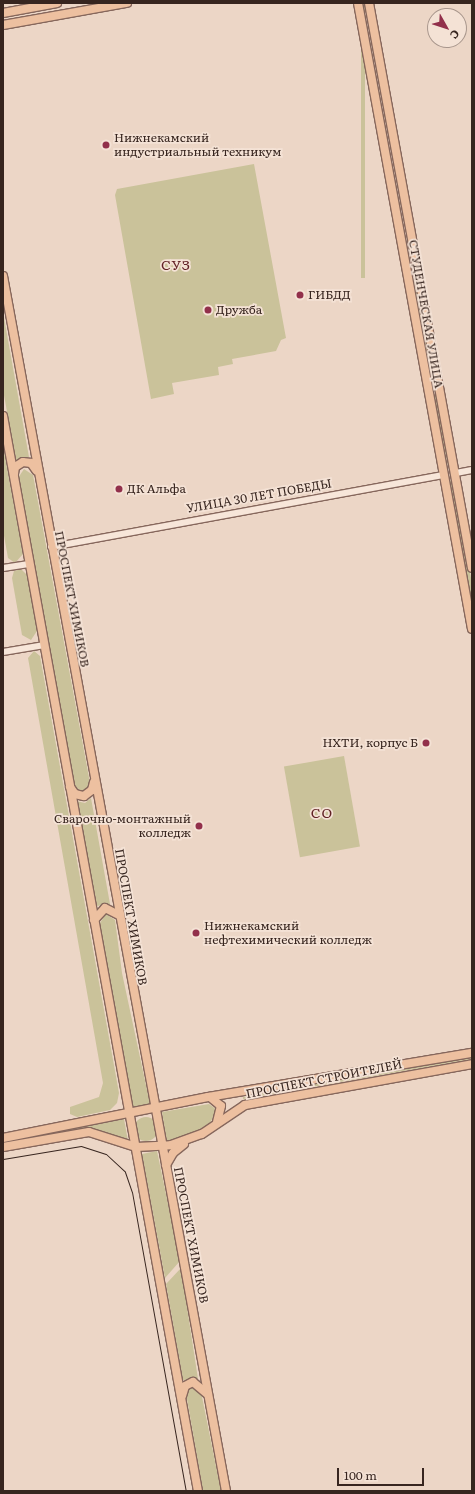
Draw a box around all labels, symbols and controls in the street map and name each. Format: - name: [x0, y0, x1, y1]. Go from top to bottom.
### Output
- north arrow: [427, 8, 467, 48]
- text: С: [447, 27, 464, 43]
- place label: Нижнекамский индустриальный техникум: [114, 131, 281, 159]
- marker: Нижнекамский индустриальный техникум: [101, 140, 111, 150]
- street label: СТУДЕНЧЕСКАЯ УЛИЦА: [406, 239, 446, 389]
- district label: СУЗ: [161, 256, 191, 272]
- place label: ГИБДД: [308, 288, 351, 302]
- marker: ГИБДД: [295, 290, 305, 300]
- place label: Дружба: [216, 303, 262, 317]
- marker: Дружба: [203, 305, 213, 315]
- street label: УЛИЦА 30 ЛЕТ ПОБЕДЫ: [185, 476, 333, 516]
- place label: ДК Альфа: [127, 482, 186, 496]
- marker: ДК Альфа: [114, 484, 124, 494]
- street label: ПРОСПЕКТ ХИМИКОВ: [52, 530, 92, 668]
- place label: НХТИ, корпус Б: [322, 736, 418, 750]
- marker: НХТИ, корпус Б: [421, 738, 431, 748]
- district label: СО: [311, 804, 333, 820]
- place label: Сварочно-монтажный колледж: [54, 812, 191, 840]
- marker: Сварочно-монтажный колледж: [194, 821, 204, 831]
- street label: ПРОСПЕКТ ХИМИКОВ: [112, 848, 150, 986]
- place label: Нижнекамский нефтехимический колледж: [204, 919, 372, 947]
- marker: Нижнекамский нефтехимический колледж: [191, 928, 201, 938]
- street label: ПРОСПЕКТ СТРОИТЕЛЕЙ: [245, 1057, 403, 1101]
- street label: ПРОСПЕКТ ХИМИКОВ: [171, 1166, 211, 1304]
- scale bar: [339, 1460, 426, 1486]
- text: 100 m: [344, 1466, 377, 1484]

